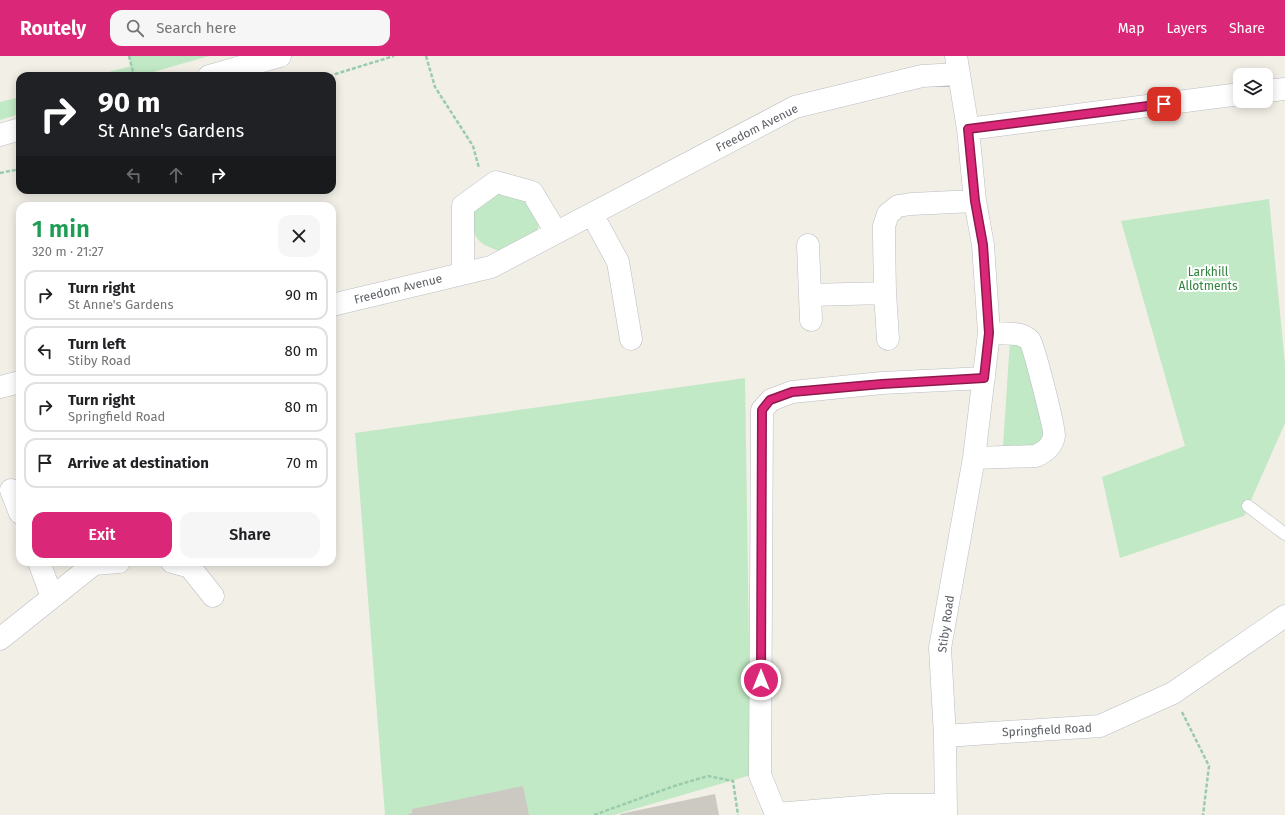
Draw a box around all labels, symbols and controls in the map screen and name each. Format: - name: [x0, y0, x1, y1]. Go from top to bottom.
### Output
- search box: [110, 10, 390, 46]
- text: Routely: [20, 17, 86, 40]
- icon: search: [124, 17, 146, 39]
- text: Search here: [156, 19, 236, 37]
- text: Map: [1118, 20, 1144, 37]
- text: Layers: [1166, 20, 1207, 37]
- text: Share: [1229, 20, 1265, 37]
- map controls: [1233, 68, 1273, 108]
- button: layers: [1233, 68, 1273, 108]
- text: 90 m: [98, 86, 160, 119]
- pin: [1147, 87, 1181, 121]
- icon: right: [32, 88, 84, 140]
- icon: arrive: [1153, 93, 1175, 115]
- street label: Freedom Avenue: [714, 101, 800, 155]
- text: St Anne's Gardens: [98, 120, 244, 142]
- icon: left: [123, 164, 145, 186]
- icon: ahead: [165, 164, 187, 186]
- icon: right: [207, 164, 229, 186]
- text: 1 min: [32, 215, 90, 243]
- button: close: [278, 215, 320, 257]
- text: 320 m · 21:27: [32, 244, 104, 259]
- park label: Larkhill Allotments: [1179, 265, 1238, 293]
- street label: Freedom Avenue: [352, 271, 444, 307]
- text: Turn right: [68, 279, 135, 297]
- icon: right: [34, 284, 56, 306]
- text: 90 m: [285, 286, 318, 304]
- text: St Anne's Gardens: [68, 297, 174, 312]
- text: Turn left: [68, 335, 126, 353]
- icon: left: [34, 340, 56, 362]
- text: 80 m: [285, 342, 318, 360]
- text: Stiby Road: [68, 353, 131, 368]
- text: Turn right: [68, 391, 135, 409]
- icon: right: [34, 396, 56, 418]
- text: 80 m: [285, 398, 318, 416]
- text: Springfield Road: [68, 409, 165, 424]
- icon: arrive: [34, 452, 56, 474]
- text: Arrive at destination: [68, 454, 209, 472]
- text: 70 m: [286, 454, 318, 472]
- button: Exit: [32, 512, 172, 558]
- button: Share: [180, 512, 320, 558]
- street label: Stiby Road: [935, 594, 957, 654]
- position arrow: [740, 659, 782, 701]
- street label: Springfield Road: [1002, 721, 1092, 739]

